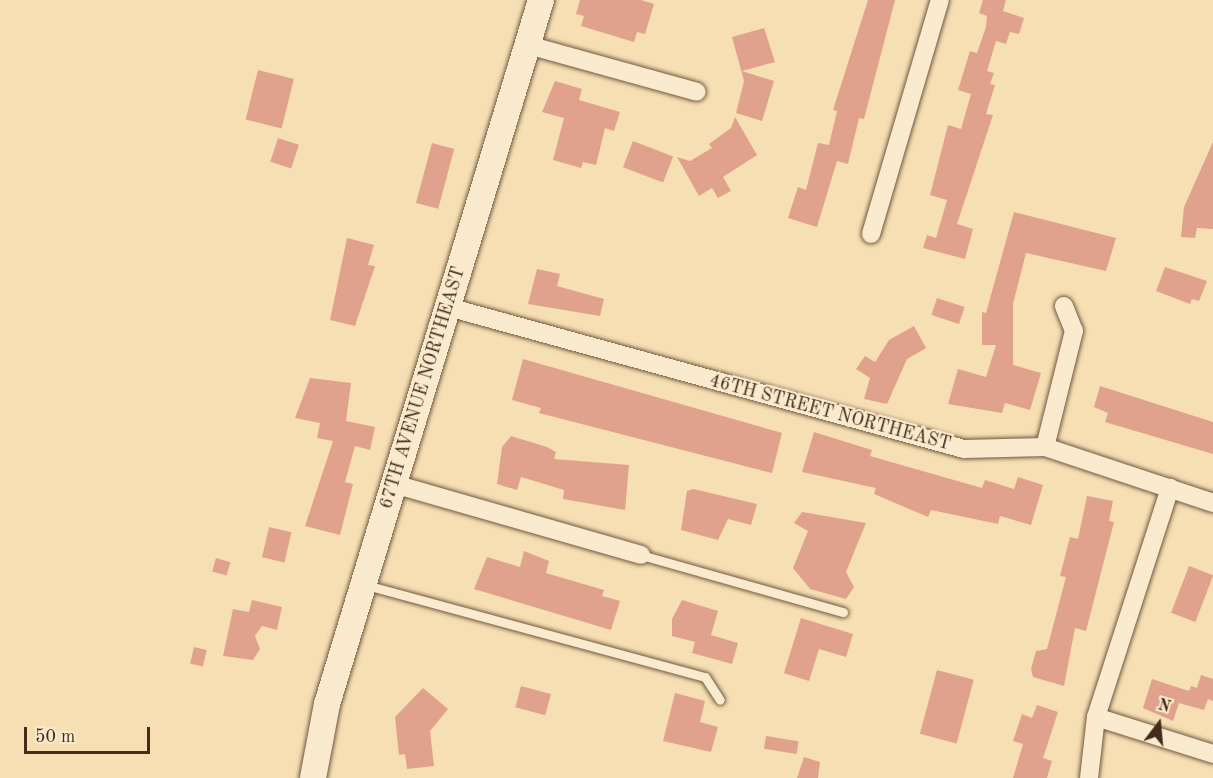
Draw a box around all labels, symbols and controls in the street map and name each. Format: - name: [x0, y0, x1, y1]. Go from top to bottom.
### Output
- street label: 67TH AVENUE NORTHEAST: [376, 264, 470, 512]
- street label: 46TH STREET NORTHEAST: [707, 370, 953, 456]
- north arrow: [1129, 694, 1189, 754]
- text: N: [1156, 697, 1172, 716]
- scale bar: [27, 715, 153, 753]
- text: 50 m: [35, 728, 75, 746]

